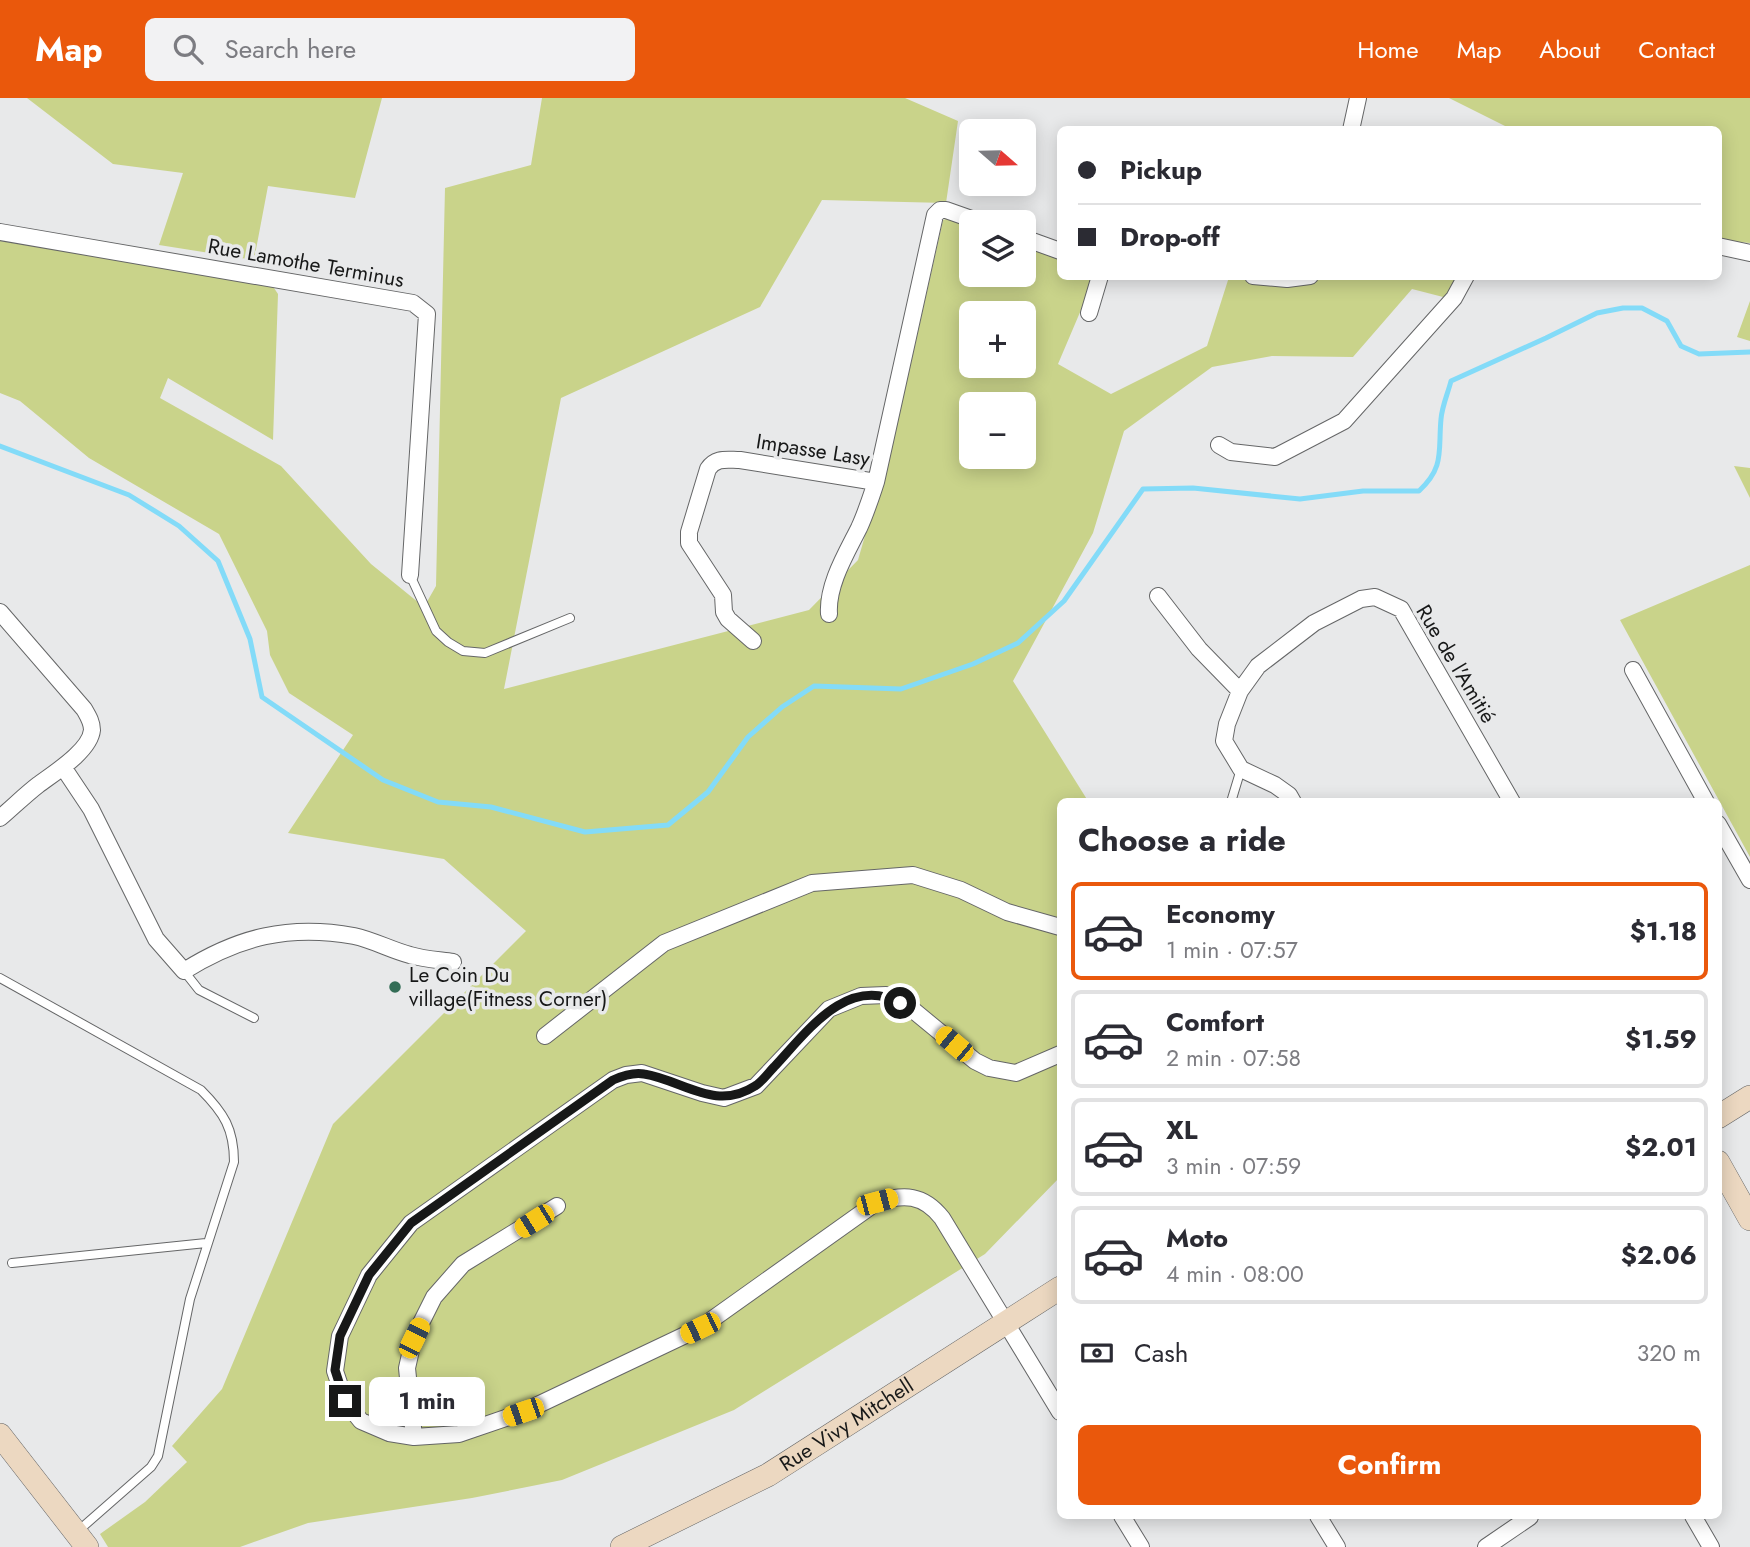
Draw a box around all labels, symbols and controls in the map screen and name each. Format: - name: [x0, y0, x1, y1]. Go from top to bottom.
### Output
- search box: [145, 18, 635, 81]
- text: Map: [35, 26, 103, 73]
- icon: search: [169, 30, 207, 68]
- text: Search here: [225, 30, 356, 68]
- text: Home: [1357, 32, 1419, 67]
- text: Map: [1457, 32, 1501, 67]
- text: About: [1539, 32, 1600, 67]
- text: Contact: [1638, 32, 1715, 67]
- north arrow: [959, 119, 1036, 196]
- map controls: [959, 119, 1036, 469]
- text: Pickup: [1120, 151, 1202, 189]
- button: layers: [959, 210, 1036, 287]
- text: Drop-off: [1120, 218, 1220, 256]
- street label: Rue Lamothe Terminus: [206, 231, 406, 295]
- button: +: [959, 301, 1036, 378]
- button: −: [959, 392, 1036, 469]
- street label: Impasse Lasy: [754, 426, 873, 474]
- street label: Rue de l'Amitié: [1409, 599, 1503, 729]
- text: Choose a ride: [1078, 817, 1286, 863]
- text: Economy: [1166, 895, 1275, 933]
- icon: car: [1082, 900, 1145, 963]
- text: $1.18: [1630, 912, 1697, 950]
- text: 1 min · 07:57: [1166, 933, 1298, 967]
- place label: Le Coin Du village(Fitness Corner): [409, 960, 607, 1014]
- marker: Le Coin Du village(Fitness Corner): [387, 979, 403, 995]
- route start: [884, 987, 916, 1019]
- text: Comfort: [1166, 1003, 1264, 1041]
- icon: car: [1082, 1008, 1145, 1071]
- text: $1.59: [1625, 1020, 1697, 1058]
- car: [932, 1022, 977, 1066]
- text: 2 min · 07:58: [1166, 1041, 1301, 1075]
- text: XL: [1166, 1111, 1198, 1149]
- icon: car: [1082, 1116, 1145, 1179]
- text: $2.01: [1625, 1128, 1697, 1166]
- text: 3 min · 07:59: [1166, 1149, 1301, 1183]
- car: [854, 1186, 901, 1218]
- car: [511, 1201, 558, 1241]
- text: Moto: [1166, 1219, 1228, 1257]
- icon: car: [1082, 1224, 1145, 1287]
- text: $2.06: [1621, 1236, 1697, 1274]
- text: 4 min · 08:00: [1166, 1257, 1304, 1291]
- car: [677, 1309, 724, 1347]
- car: [396, 1315, 433, 1361]
- icon: cash: [1078, 1334, 1116, 1372]
- text: Cash: [1134, 1334, 1188, 1372]
- text: 320 m: [1637, 1336, 1701, 1370]
- street label: Rue Vivy Mitchell: [774, 1371, 919, 1479]
- callout: 1 min: [370, 1376, 485, 1426]
- text: 1 min: [398, 1384, 456, 1418]
- route end: [329, 1385, 361, 1417]
- car: [500, 1395, 547, 1429]
- button: Confirm: [1078, 1425, 1701, 1505]

